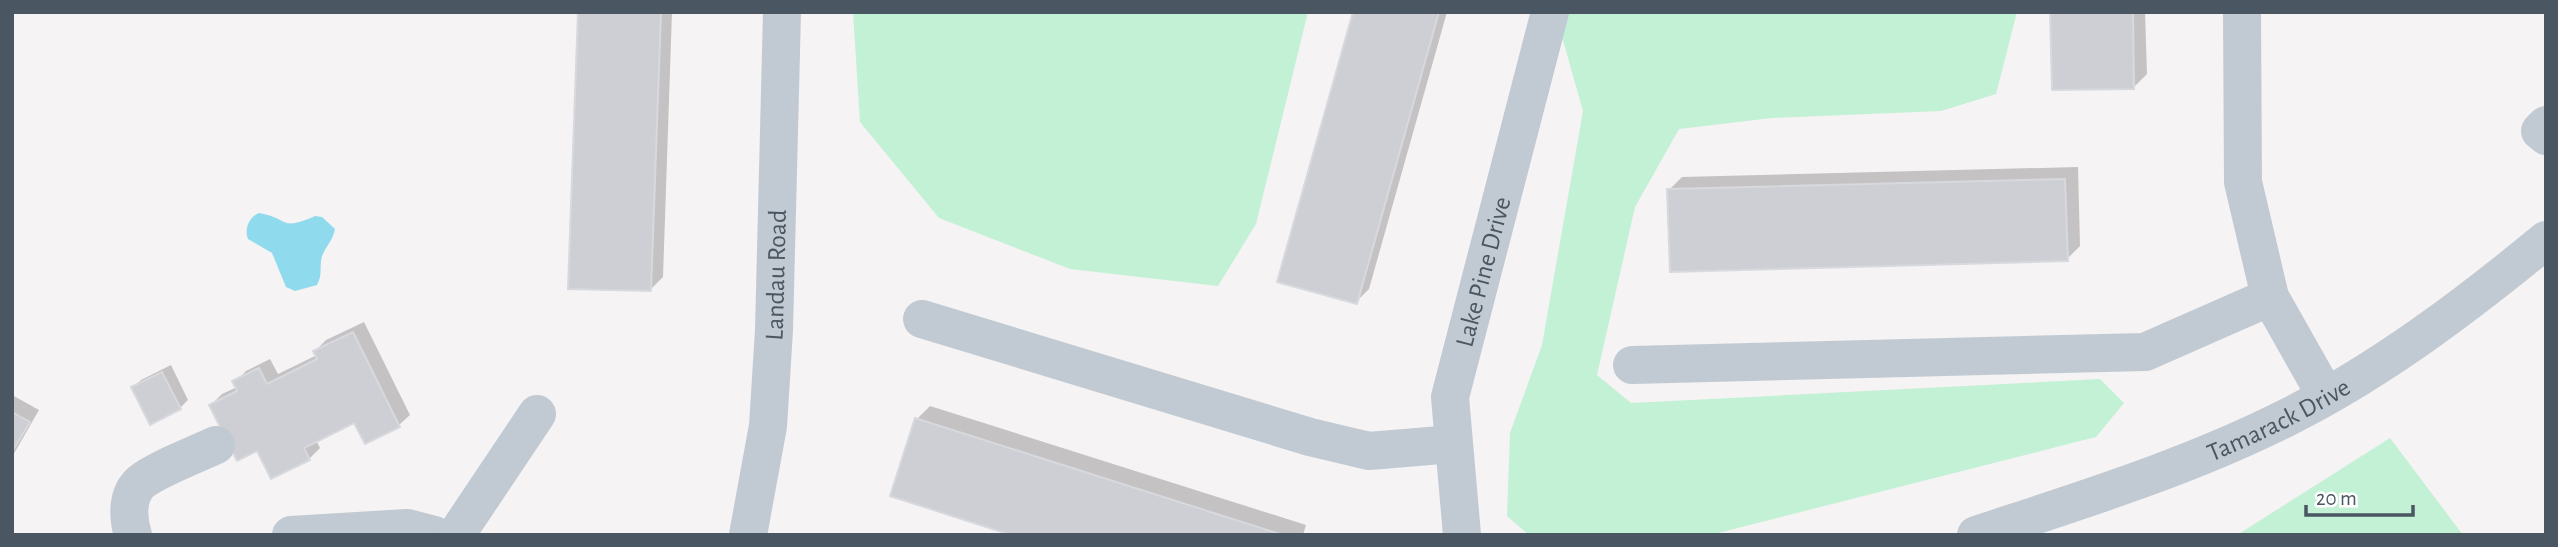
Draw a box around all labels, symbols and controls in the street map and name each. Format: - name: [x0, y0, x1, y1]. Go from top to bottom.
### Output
- street label: Lake Pine Drive: [1452, 194, 1515, 350]
- street label: Landau Road: [761, 209, 791, 341]
- street label: Tamarack Drive: [2203, 374, 2355, 466]
- scale bar: [2306, 474, 2413, 518]
- text: 20 m: [2316, 488, 2357, 509]

